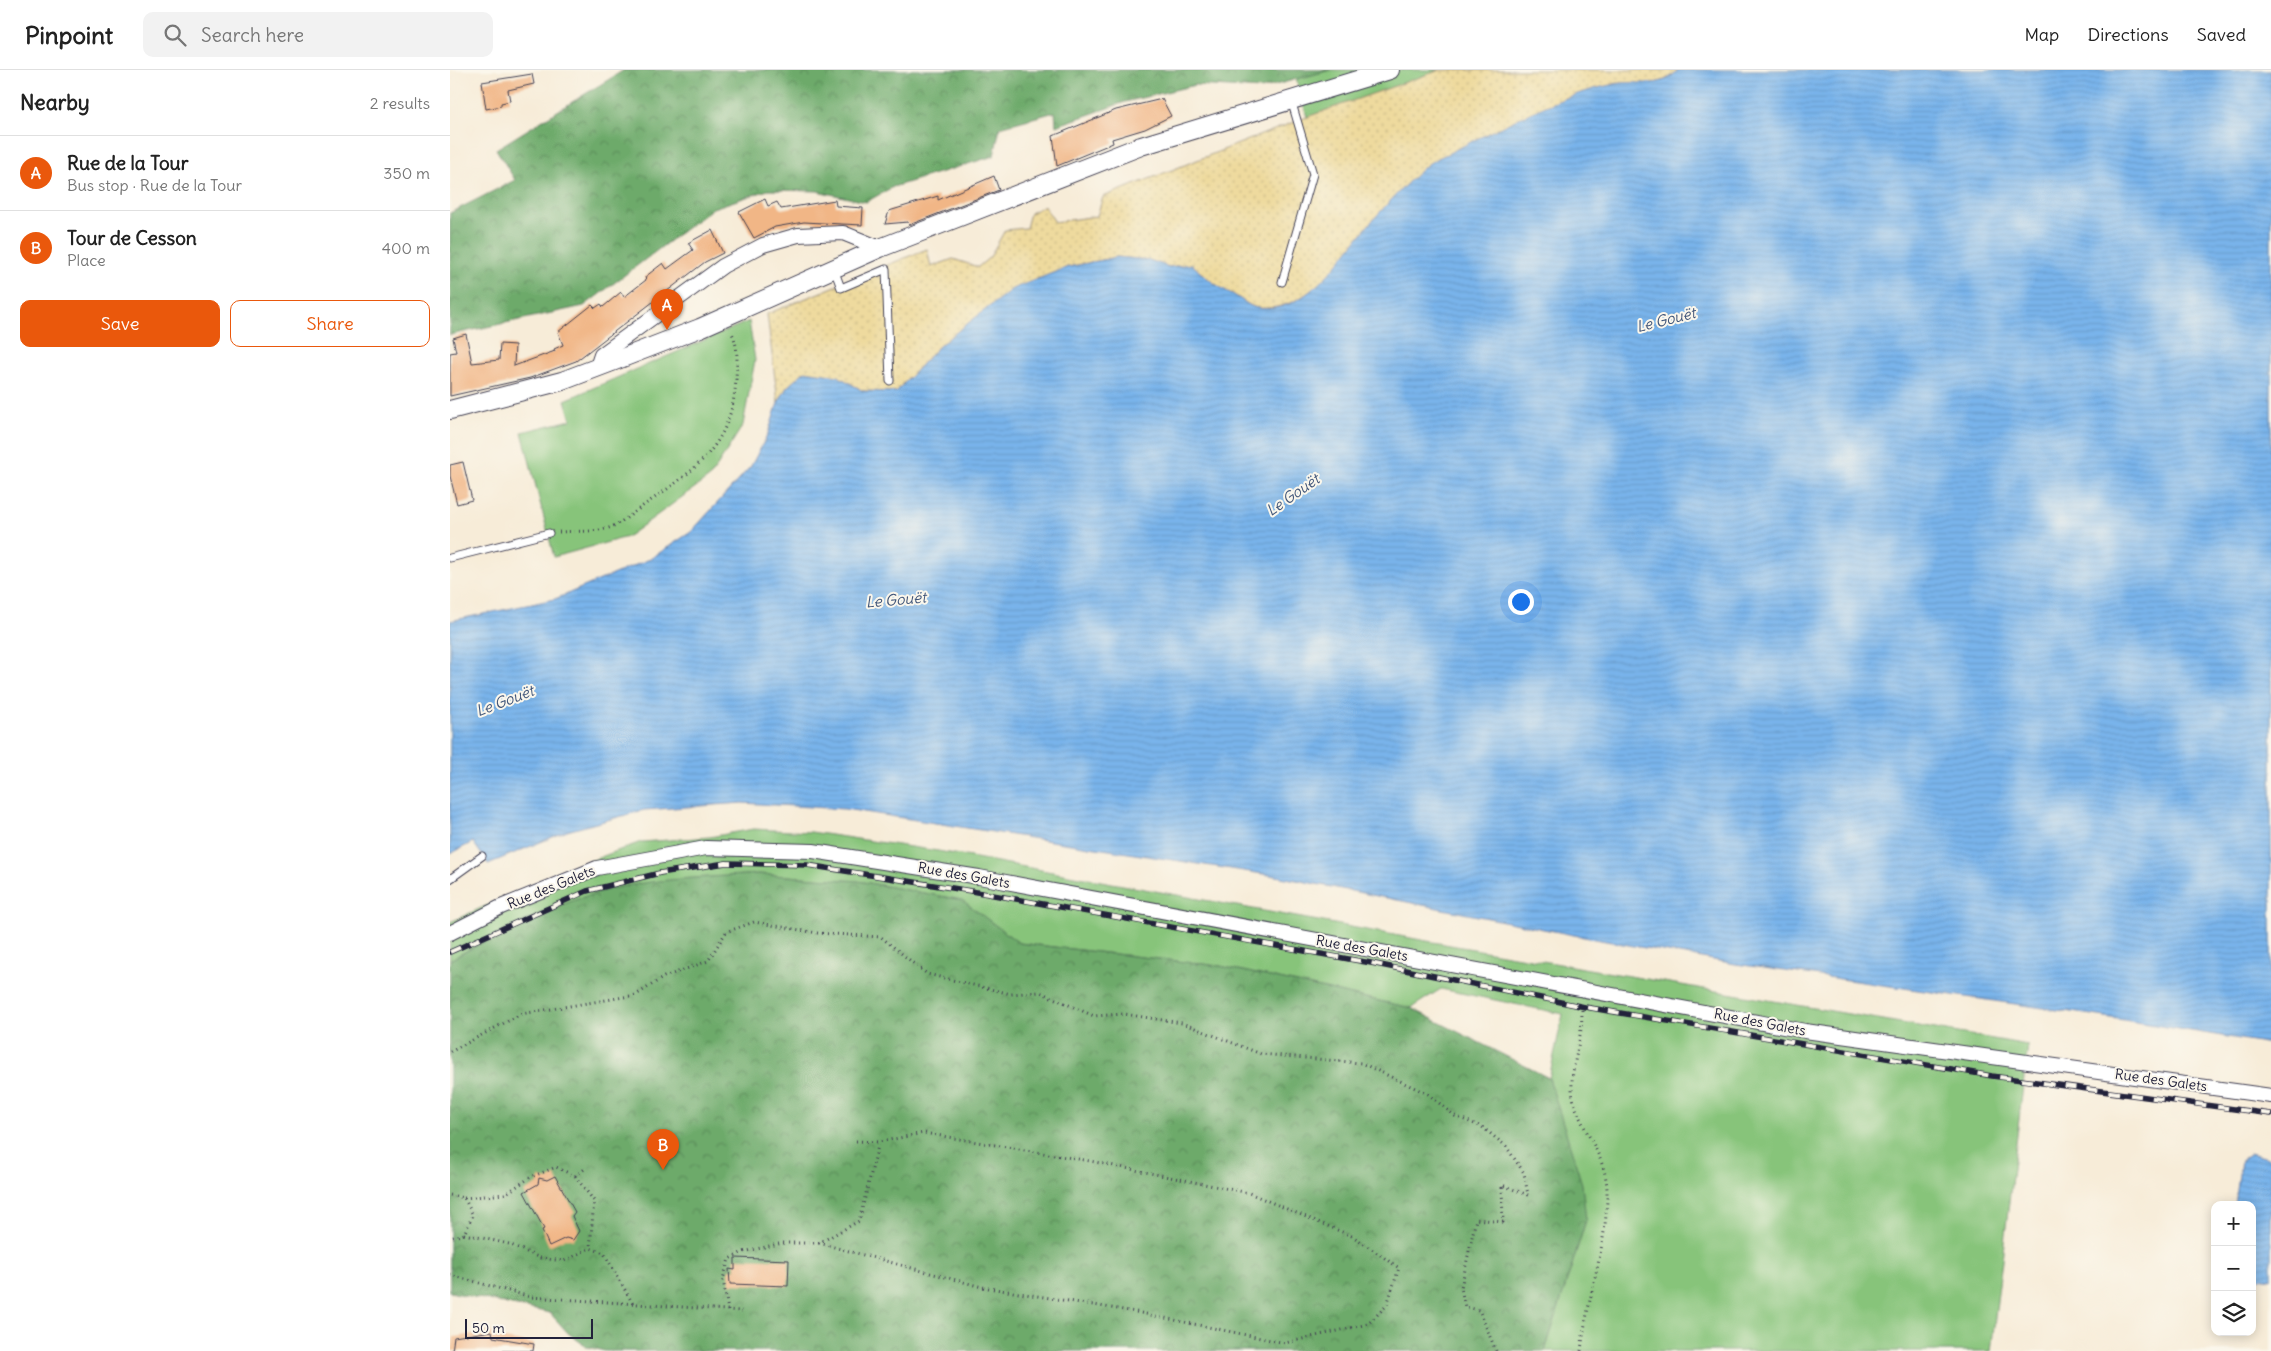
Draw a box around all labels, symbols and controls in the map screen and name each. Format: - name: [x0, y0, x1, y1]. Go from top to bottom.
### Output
- search box: [143, 12, 493, 57]
- text: Pinpoint: [25, 20, 113, 50]
- icon: search: [161, 21, 189, 49]
- text: Search here: [201, 23, 304, 47]
- text: Map: [2024, 23, 2059, 46]
- text: Directions: [2087, 23, 2169, 46]
- text: Saved: [2197, 23, 2246, 46]
- text: Nearby: [20, 89, 90, 116]
- text: 2 results: [370, 93, 430, 113]
- text: Rue de la Tour: [67, 151, 188, 175]
- text: A: [31, 163, 41, 183]
- text: 350 m: [383, 163, 430, 183]
- text: Bus stop · Rue de la Tour: [67, 175, 242, 195]
- text: Tour de Cesson: [67, 226, 197, 250]
- text: B: [31, 238, 41, 258]
- text: 400 m: [382, 238, 430, 258]
- text: Place: [67, 250, 106, 270]
- pin: A: [651, 289, 683, 330]
- button: Save: [20, 300, 220, 347]
- button: Share: [230, 300, 430, 347]
- water label: Le Gouët: [1634, 303, 1699, 336]
- water label: Le Gouët: [1263, 468, 1325, 520]
- water label: Le Gouët: [865, 587, 929, 612]
- your location: [1508, 589, 1534, 615]
- water label: Le Gouët: [473, 680, 538, 720]
- street label: Rue des Galets: [917, 858, 1011, 892]
- street label: Rue des Galets: [504, 861, 598, 913]
- street label: Rue des Galets: [1315, 931, 1409, 965]
- street label: Rue des Galets: [1713, 1004, 1807, 1040]
- street label: Rue des Galets: [2114, 1065, 2208, 1095]
- pin: B: [647, 1129, 679, 1170]
- map controls: [2211, 1201, 2256, 1336]
- button: +: [2211, 1201, 2256, 1246]
- button: −: [2211, 1246, 2256, 1291]
- button: layers: [2211, 1291, 2256, 1336]
- scale bar: [465, 1316, 592, 1339]
- text: 50 m: [472, 1319, 505, 1337]

